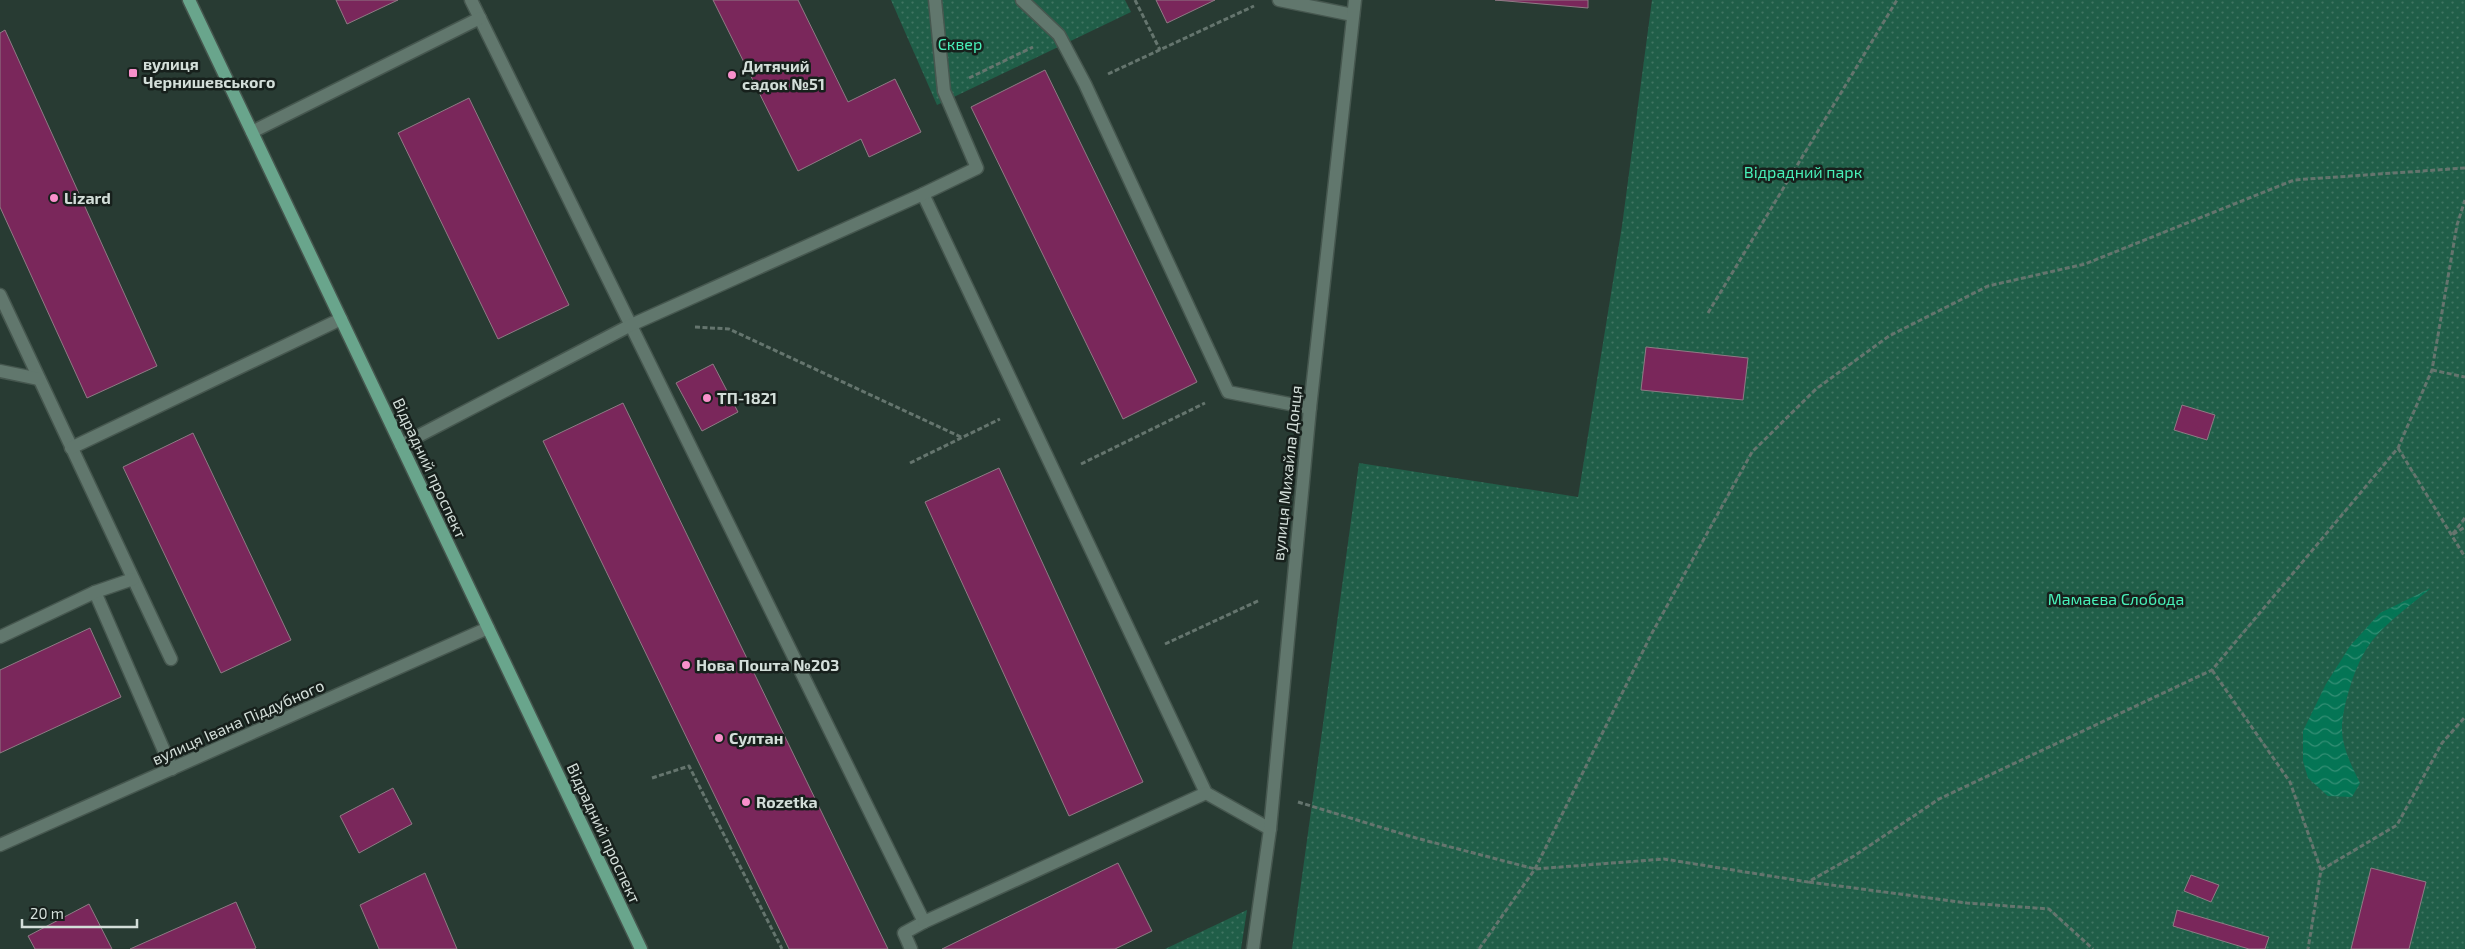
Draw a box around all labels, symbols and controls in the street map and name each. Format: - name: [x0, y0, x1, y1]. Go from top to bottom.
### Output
- park label: Сквер: [938, 34, 982, 53]
- place label: вулиця Чернишевського: [143, 54, 275, 91]
- place label: Дитячий садок №51: [742, 56, 825, 93]
- marker: вулиця Чернишевського: [127, 67, 139, 79]
- marker: Дитячий садок №51: [726, 69, 738, 81]
- park label: Відрадний парк: [1744, 162, 1863, 181]
- place label: Lizard: [64, 188, 111, 207]
- marker: Lizard: [48, 192, 60, 204]
- street label: вулиця Михайла Донця: [1268, 384, 1306, 562]
- place label: ТП-1821: [717, 388, 777, 407]
- marker: ТП-1821: [701, 392, 713, 404]
- street label: Відрадний проспект: [390, 395, 471, 541]
- park label: Мамаєва Слобода: [2048, 589, 2184, 608]
- place label: Нова Пошта №203: [696, 655, 839, 674]
- marker: Нова Пошта №203: [680, 659, 692, 671]
- street label: вулиця Івана Піддубного: [149, 675, 327, 769]
- place label: Султан: [729, 728, 783, 747]
- marker: Султан: [713, 732, 725, 744]
- street label: Відрадний проспект: [564, 760, 645, 906]
- place label: Rozetka: [756, 792, 818, 811]
- marker: Rozetka: [740, 796, 752, 808]
- scale bar: [22, 896, 138, 928]
- text: 20 m: [30, 904, 64, 922]

